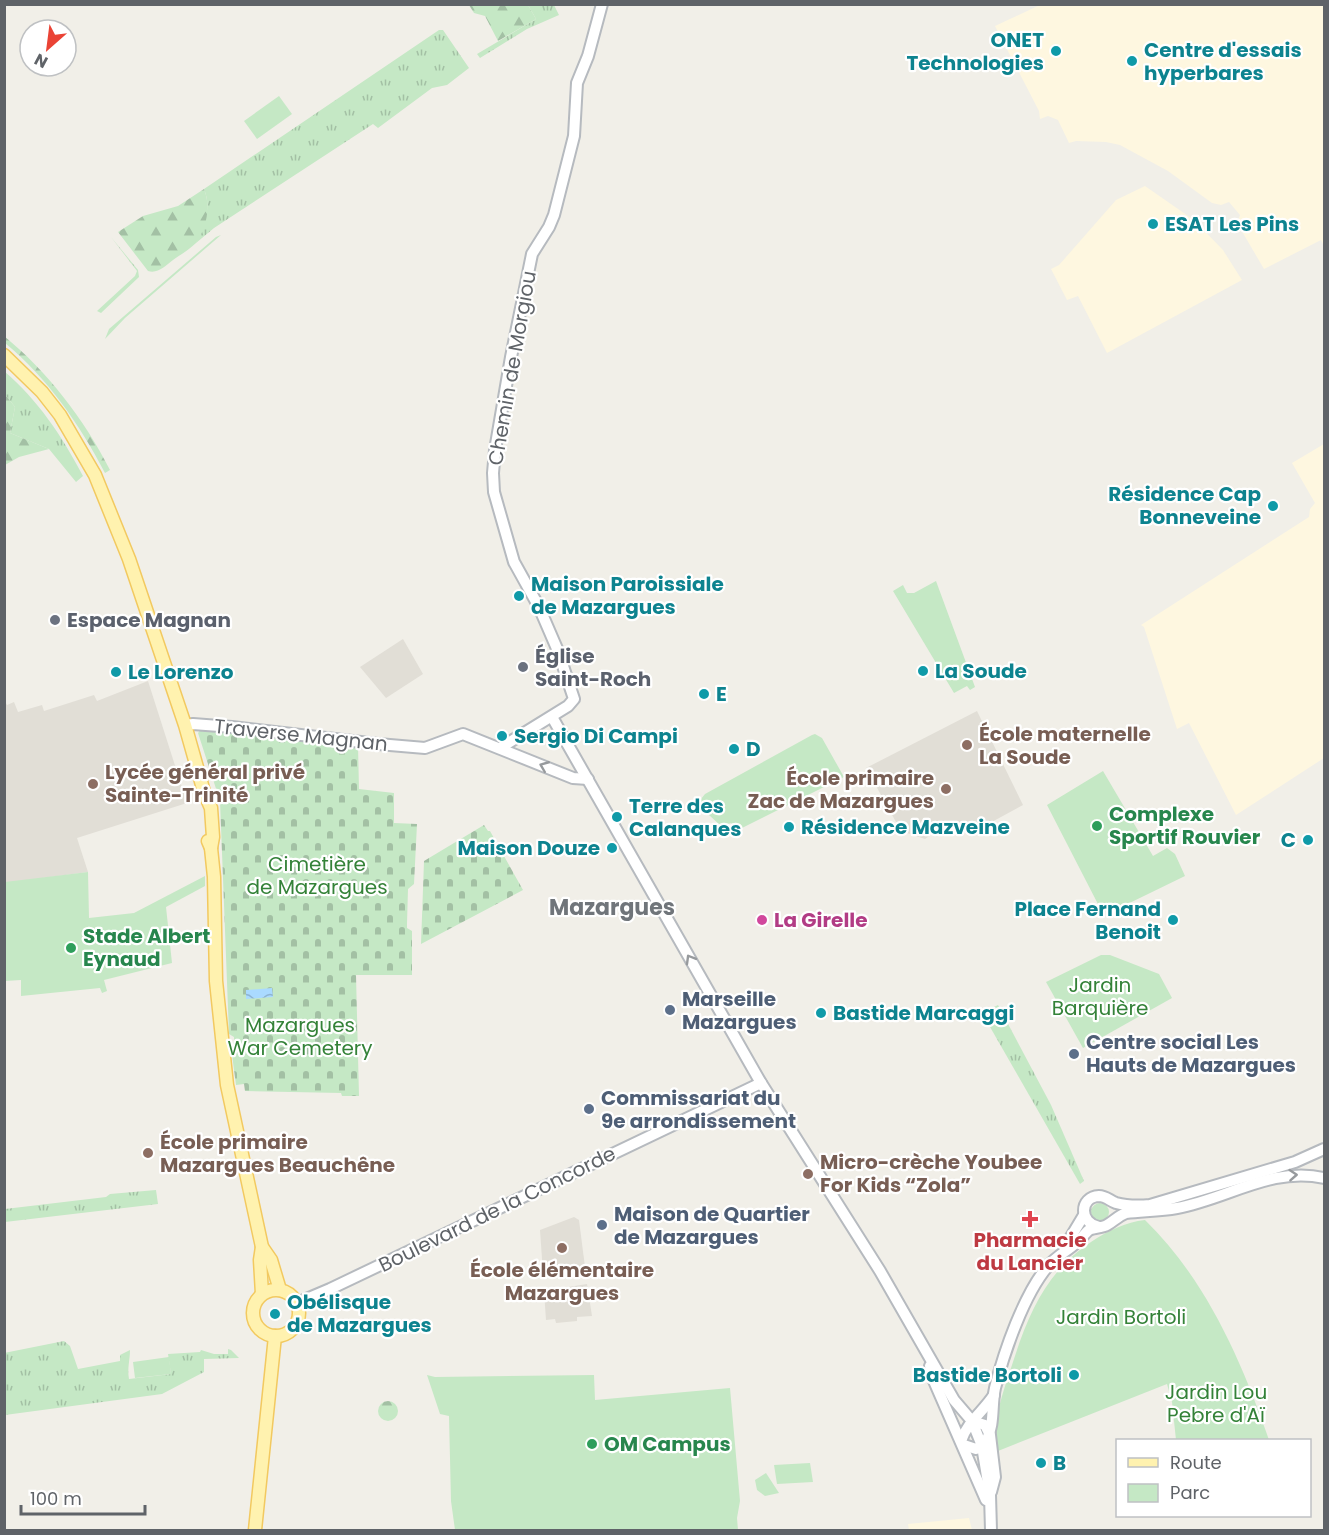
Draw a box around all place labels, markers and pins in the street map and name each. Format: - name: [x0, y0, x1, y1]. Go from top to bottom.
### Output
- place label: ONET Technologies: [906, 26, 1044, 77]
- place label: Centre d'essais hyperbares: [1144, 36, 1302, 87]
- marker: ONET Technologies: [1049, 44, 1063, 58]
- marker: Centre d'essais hyperbares: [1125, 54, 1139, 68]
- place label: ESAT Les Pins: [1165, 210, 1299, 238]
- marker: ESAT Les Pins: [1146, 217, 1160, 231]
- place label: Résidence Cap Bonneveine: [1108, 480, 1261, 531]
- marker: Résidence Cap Bonneveine: [1266, 499, 1280, 513]
- place label: Maison Paroissiale de Mazargues: [531, 570, 724, 621]
- marker: Maison Paroissiale de Mazargues: [512, 589, 526, 603]
- place label: Espace Magnan: [67, 606, 231, 634]
- marker: Espace Magnan: [48, 613, 62, 627]
- place label: Église Saint-Roch: [535, 642, 651, 693]
- place label: La Soude: [935, 657, 1027, 685]
- place label: Le Lorenzo: [128, 658, 234, 686]
- marker: Église Saint-Roch: [516, 660, 530, 674]
- marker: La Soude: [916, 664, 930, 678]
- marker: Le Lorenzo: [109, 665, 123, 679]
- place label: E: [716, 680, 727, 708]
- marker: E: [697, 687, 711, 701]
- place label: École maternelle La Soude: [979, 720, 1151, 771]
- place label: Sergio Di Campi: [514, 722, 678, 750]
- marker: Sergio Di Campi: [495, 729, 509, 743]
- place label: D: [746, 735, 761, 763]
- marker: École maternelle La Soude: [960, 738, 974, 752]
- marker: D: [727, 742, 741, 756]
- place label: Lycée général privé Sainte-Trinité: [105, 758, 305, 809]
- place label: École primaire Zac de Mazargues: [747, 764, 934, 815]
- marker: Lycée général privé Sainte-Trinité: [86, 777, 100, 791]
- marker: École primaire Zac de Mazargues: [939, 782, 953, 796]
- place label: Terre des Calanques: [629, 792, 741, 843]
- place label: Complexe Sportif Rouvier: [1109, 800, 1261, 851]
- marker: Terre des Calanques: [610, 810, 624, 824]
- place label: Résidence Mazveine: [801, 813, 1010, 841]
- marker: Complexe Sportif Rouvier: [1090, 819, 1104, 833]
- marker: Résidence Mazveine: [782, 820, 796, 834]
- place label: C: [1281, 826, 1296, 854]
- marker: C: [1301, 833, 1315, 847]
- place label: Maison Douze: [458, 834, 600, 862]
- marker: Maison Douze: [605, 841, 619, 855]
- place label: Place Fernand Benoit: [1014, 895, 1161, 946]
- place label: La Girelle: [774, 906, 868, 934]
- marker: La Girelle: [755, 913, 769, 927]
- marker: Place Fernand Benoit: [1166, 913, 1180, 927]
- place label: Stade Albert Eynaud: [83, 922, 210, 973]
- marker: Stade Albert Eynaud: [64, 941, 78, 955]
- place label: Marseille Mazargues: [682, 985, 797, 1036]
- place label: Bastide Marcaggi: [833, 999, 1014, 1027]
- marker: Marseille Mazargues: [663, 1003, 677, 1017]
- marker: Bastide Marcaggi: [814, 1006, 828, 1020]
- place label: Centre social Les Hauts de Mazargues: [1086, 1028, 1296, 1079]
- marker: Centre social Les Hauts de Mazargues: [1067, 1047, 1081, 1061]
- place label: Commissariat du 9e arrondissement: [601, 1084, 796, 1135]
- marker: Commissariat du 9e arrondissement: [582, 1102, 596, 1116]
- place label: École primaire Mazargues Beauchêne: [160, 1128, 395, 1179]
- marker: École primaire Mazargues Beauchêne: [141, 1146, 155, 1160]
- place label: Micro-crèche Youbee For Kids “Zola”: [820, 1148, 1042, 1199]
- marker: Micro-crèche Youbee For Kids “Zola”: [801, 1167, 815, 1181]
- place label: Maison de Quartier de Mazargues: [614, 1200, 810, 1251]
- marker: Pharmacie du Lancier: [1023, 1212, 1037, 1226]
- marker: Maison de Quartier de Mazargues: [595, 1218, 609, 1232]
- place label: Pharmacie du Lancier: [973, 1226, 1087, 1277]
- marker: École élémentaire Mazargues: [555, 1241, 569, 1255]
- place label: École élémentaire Mazargues: [470, 1256, 654, 1307]
- place label: Obélisque de Mazargues: [287, 1288, 432, 1339]
- marker: Obélisque de Mazargues: [268, 1307, 282, 1321]
- place label: Bastide Bortoli: [913, 1361, 1062, 1389]
- marker: Bastide Bortoli: [1067, 1368, 1081, 1382]
- place label: OM Campus: [604, 1430, 731, 1458]
- marker: OM Campus: [585, 1437, 599, 1451]
- place label: B: [1053, 1449, 1066, 1477]
- marker: B: [1034, 1456, 1048, 1470]

